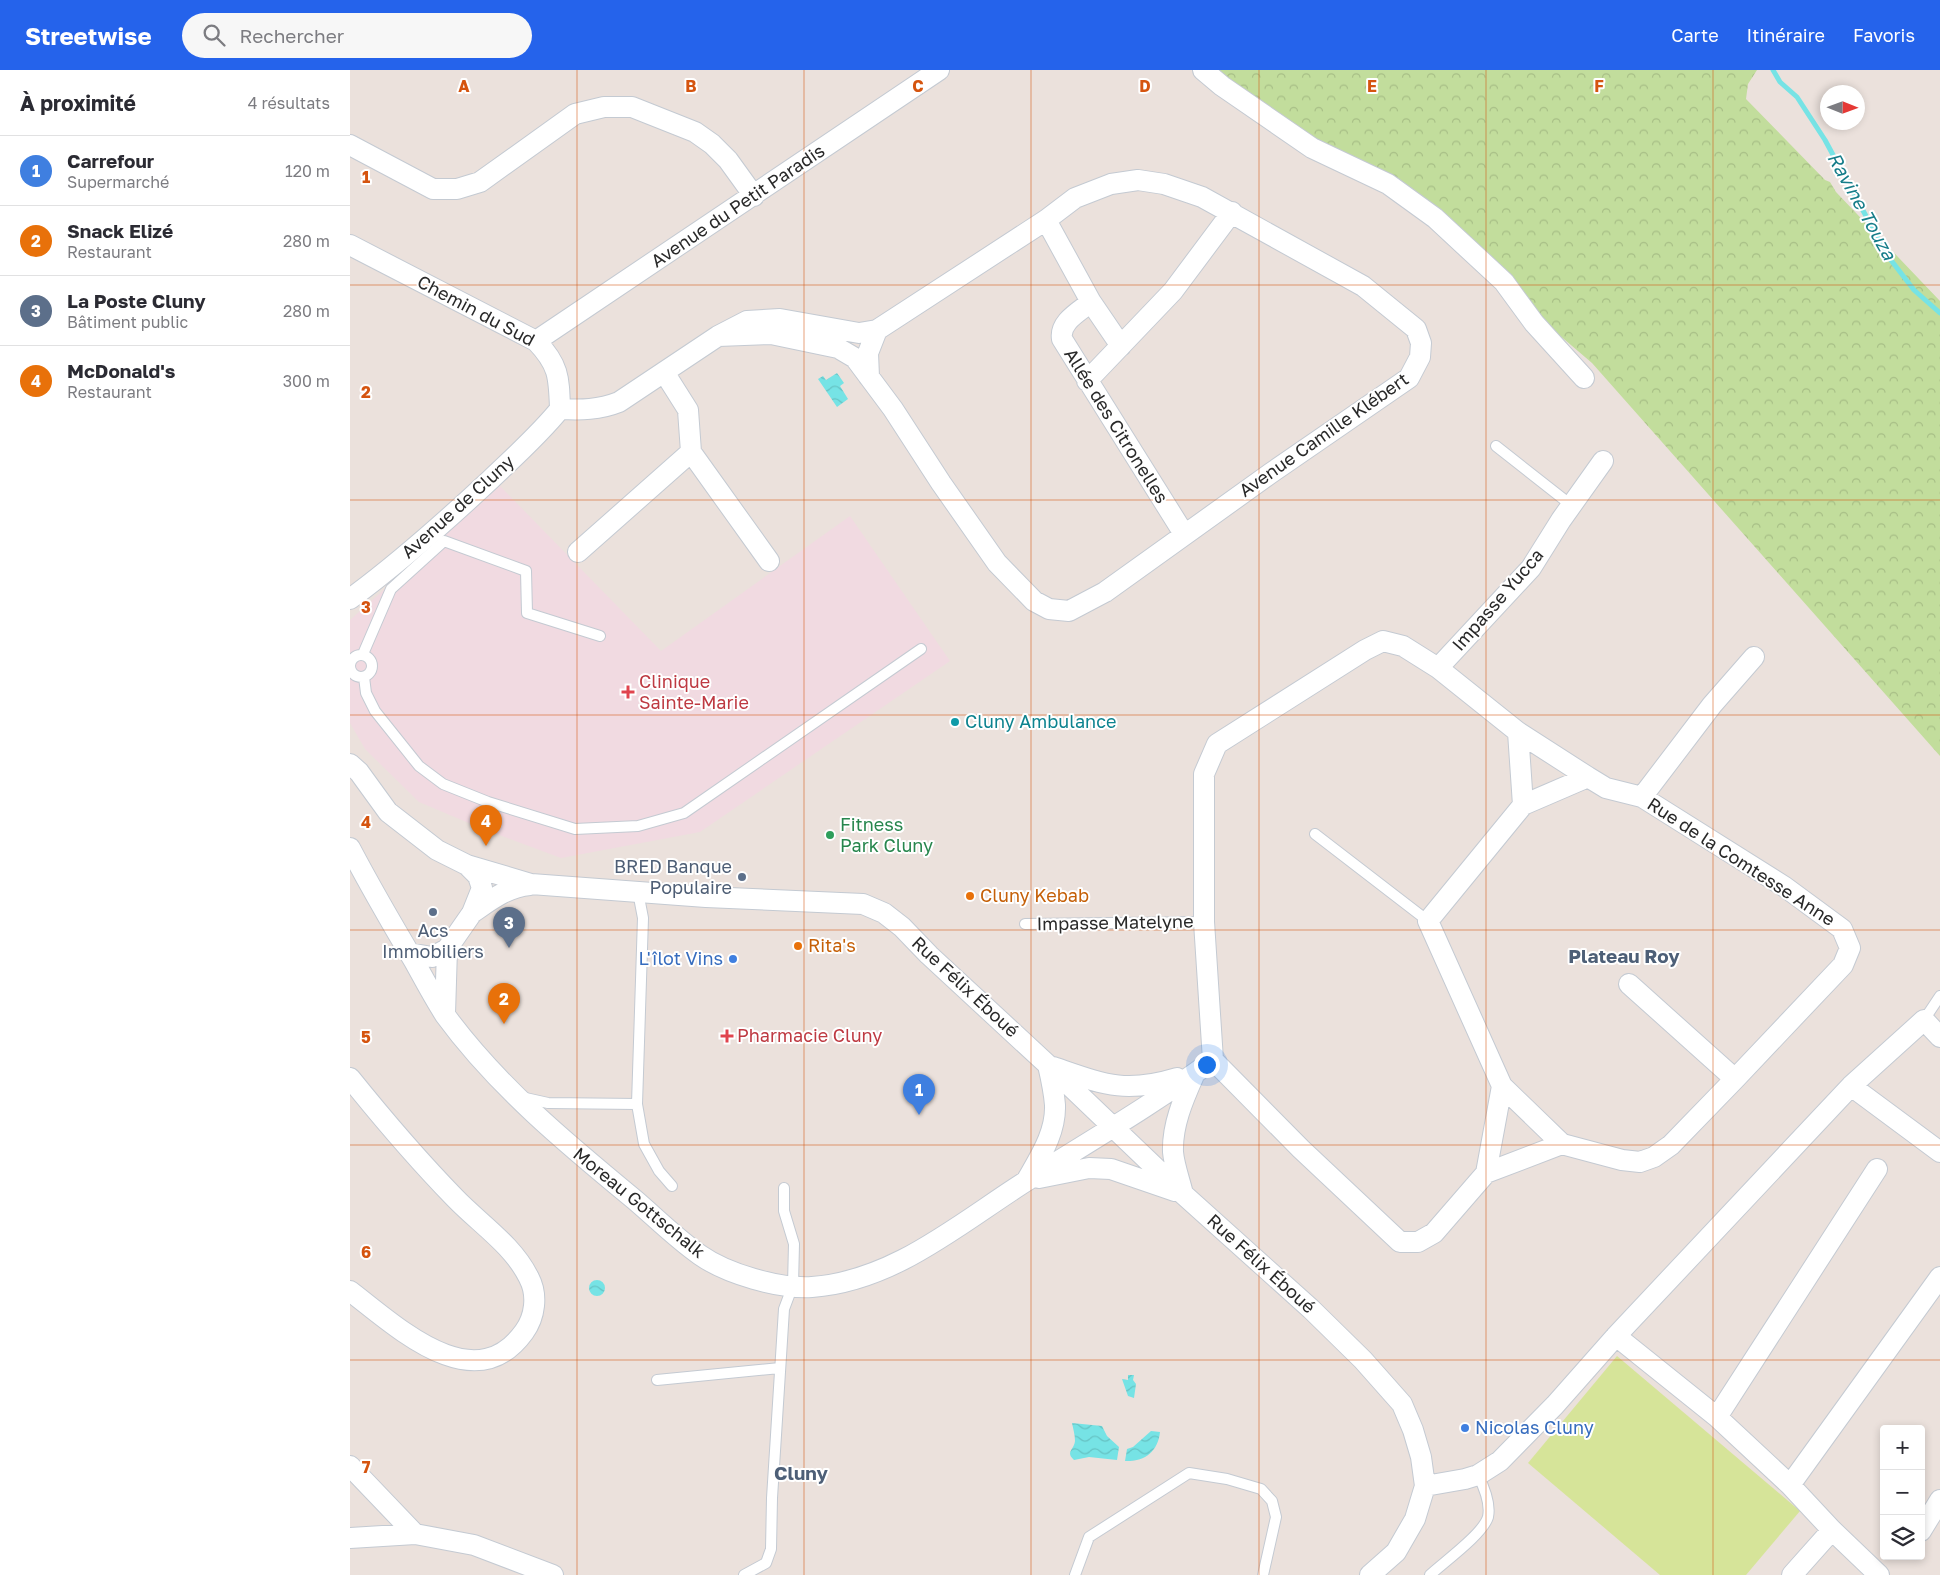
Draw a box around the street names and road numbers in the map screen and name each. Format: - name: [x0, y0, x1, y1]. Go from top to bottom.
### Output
- street label: Avenue du Petit Paradis: [647, 139, 828, 271]
- street label: Chemin du Sud: [414, 270, 539, 350]
- street label: Allée des Citronelles: [1060, 344, 1174, 507]
- street label: Avenue Camille Klébert: [1234, 367, 1412, 501]
- street label: Avenue de Cluny: [397, 450, 518, 563]
- street label: Impasse Yucca: [1447, 544, 1548, 655]
- street label: Rue de la Comtesse Anne: [1644, 792, 1839, 930]
- street label: Impasse Matelyne: [1036, 910, 1194, 934]
- street label: Rue Félix Éboué: [908, 931, 1024, 1041]
- street label: Moreau Gottschalk: [569, 1142, 710, 1262]
- street label: Rue Félix Éboué: [1203, 1209, 1320, 1318]

